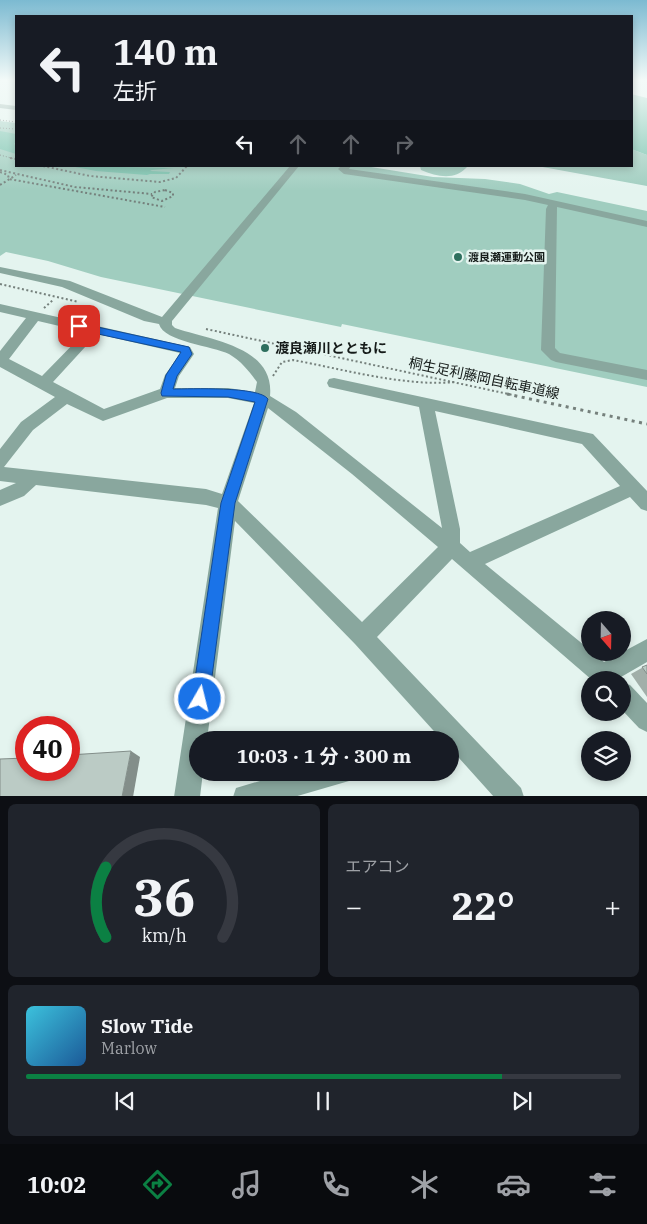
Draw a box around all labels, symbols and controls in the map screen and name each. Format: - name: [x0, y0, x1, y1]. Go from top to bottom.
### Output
- text: 140 m: [113, 29, 218, 75]
- icon: left: [30, 35, 95, 100]
- text: 左折: [113, 76, 157, 105]
- icon: left: [231, 130, 259, 158]
- icon: ahead: [284, 130, 312, 158]
- icon: ahead: [337, 130, 365, 158]
- icon: right: [390, 130, 418, 158]
- place label: 渡良瀬運動公園: [468, 250, 545, 264]
- marker: 渡良瀬運動公園: [452, 251, 464, 263]
- pin: [58, 305, 100, 347]
- icon: arrive: [65, 312, 93, 340]
- place label: 渡良瀬川とともに: [275, 339, 387, 357]
- marker: 渡良瀬川とともに: [259, 342, 271, 354]
- street label: 桐生足利藤岡自転車道線: [407, 353, 561, 403]
- north arrow: [581, 611, 631, 661]
- map controls: [581, 611, 631, 781]
- button: search: [581, 671, 631, 721]
- position arrow: [173, 672, 225, 724]
- speed limit sign: 40: [15, 716, 80, 781]
- button: layers: [581, 731, 631, 781]
- text: 10:03 · 1 分 · 300 m: [237, 744, 411, 768]
- text: エアコン: [346, 856, 410, 876]
- text: 36: [133, 863, 195, 930]
- text: 22°: [452, 881, 515, 930]
- text: −: [346, 888, 362, 925]
- text: +: [604, 888, 621, 925]
- text: km/h: [141, 924, 186, 947]
- text: Slow Tide: [101, 1014, 193, 1038]
- text: Marlow: [101, 1038, 157, 1058]
- icon: previous: [111, 1087, 139, 1115]
- icon: pause: [309, 1087, 337, 1115]
- icon: next: [508, 1087, 536, 1115]
- icon: directions: [140, 1167, 175, 1202]
- icon: music: [229, 1167, 264, 1202]
- icon: phone: [318, 1167, 353, 1202]
- icon: climate: [407, 1167, 442, 1202]
- icon: car: [496, 1167, 531, 1202]
- icon: filters: [585, 1167, 620, 1202]
- text: 10:02: [27, 1170, 86, 1199]

